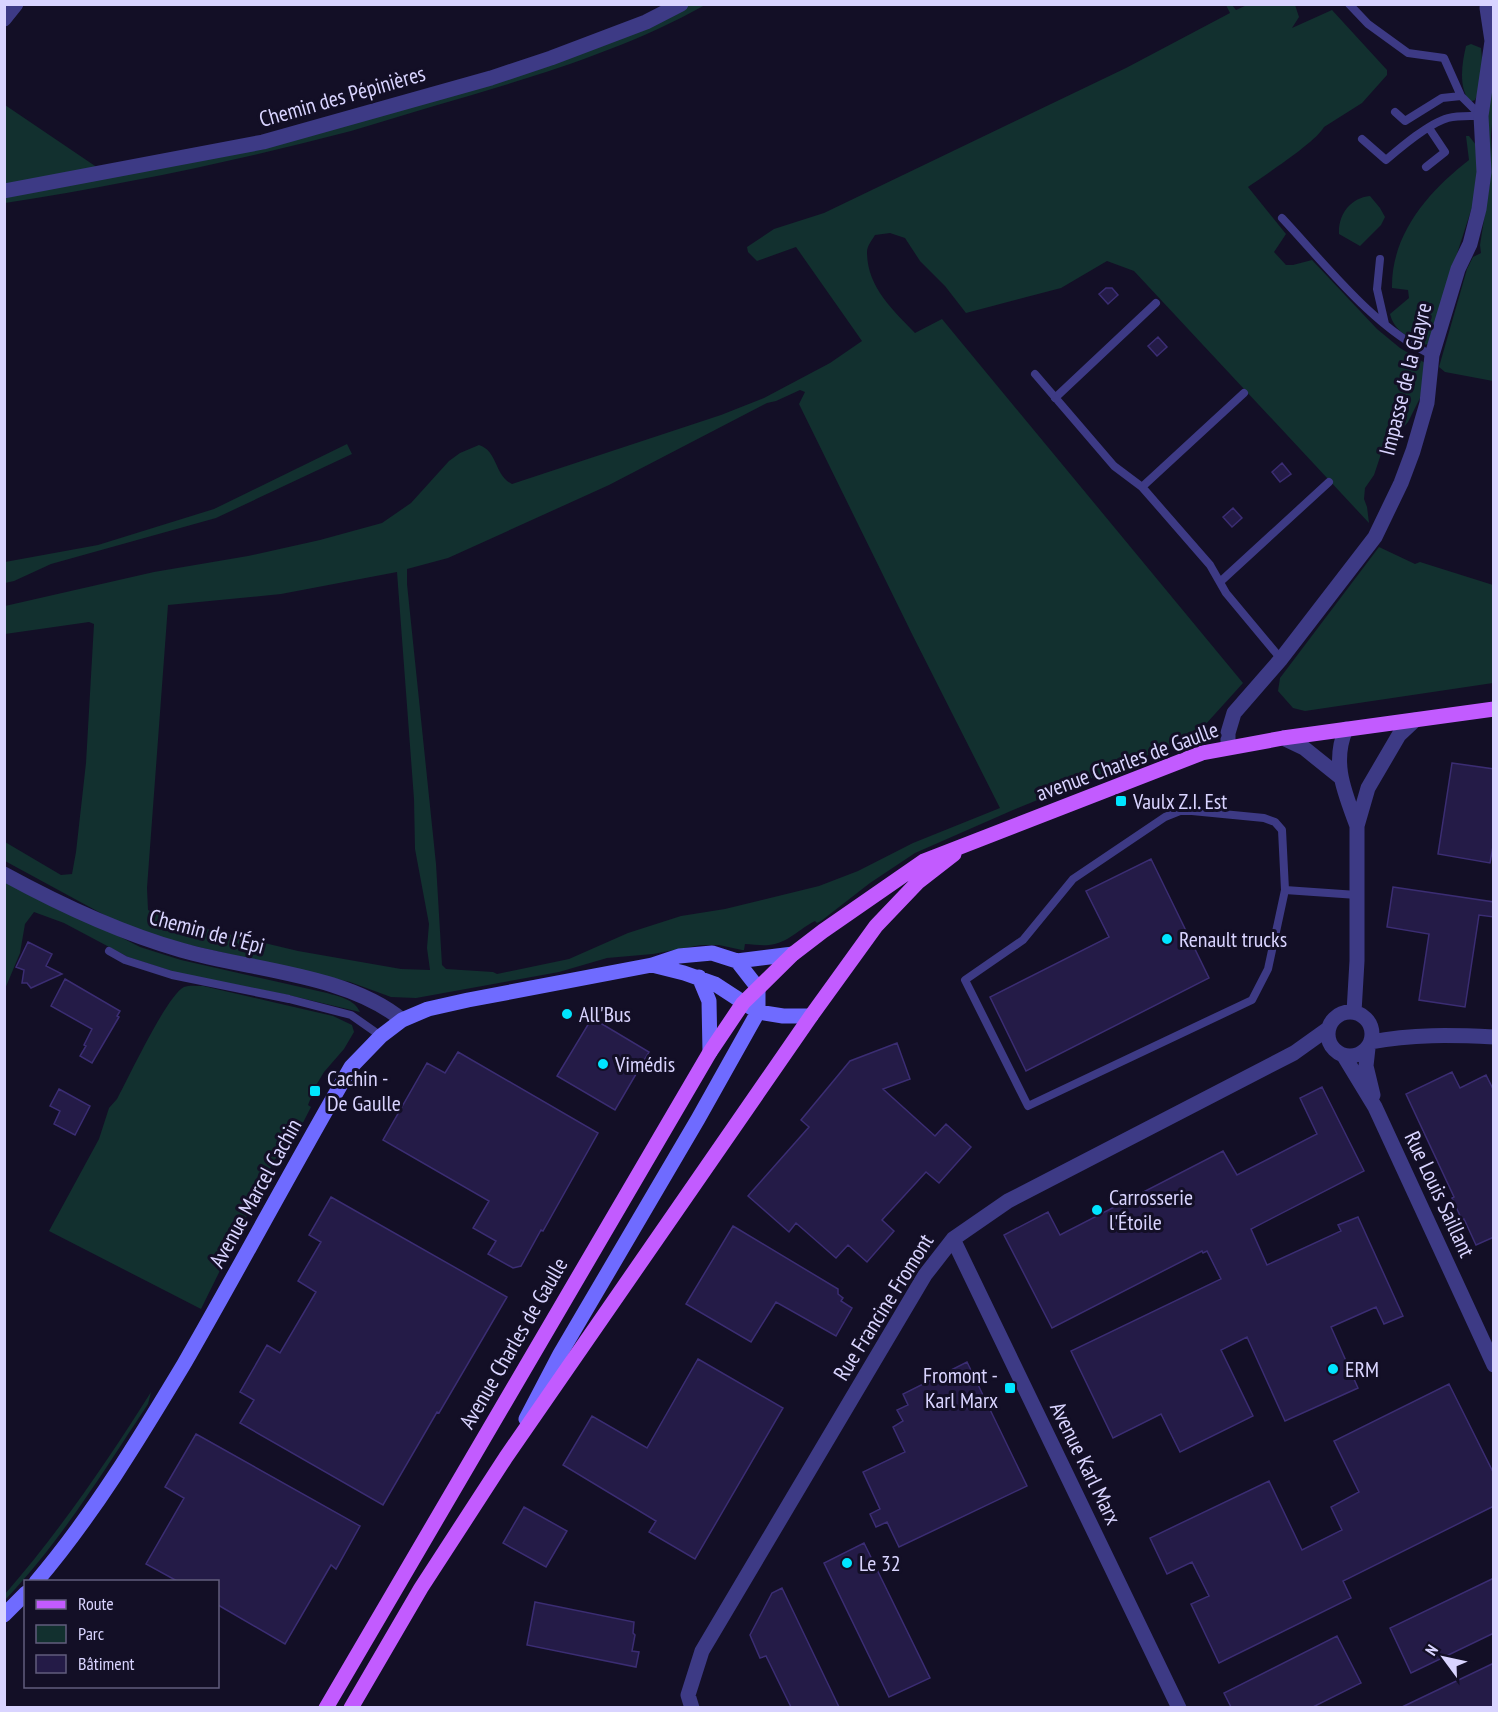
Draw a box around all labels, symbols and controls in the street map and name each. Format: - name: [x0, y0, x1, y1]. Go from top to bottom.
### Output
- street label: Chemin des Pépinières: [256, 59, 428, 133]
- street label: Impasse de la Glayre: [1372, 300, 1438, 458]
- street label: avenue Charles de Gaulle: [1032, 715, 1222, 807]
- place label: Vaulx Z.I. Est: [1132, 787, 1227, 815]
- marker: Vaulx Z.I. Est: [1114, 794, 1128, 808]
- street label: Chemin de l'Épi: [146, 902, 268, 960]
- place label: Renault trucks: [1179, 925, 1287, 953]
- marker: Renault trucks: [1160, 932, 1174, 946]
- place label: All'Bus: [579, 1000, 631, 1028]
- marker: All'Bus: [560, 1007, 574, 1021]
- place label: Vimédis: [614, 1050, 675, 1078]
- marker: Vimédis: [596, 1057, 610, 1071]
- place label: Cachin - De Gaulle: [327, 1064, 401, 1117]
- marker: Cachin - De Gaulle: [308, 1084, 322, 1098]
- street label: Avenue Marcel Cachin: [203, 1114, 307, 1272]
- street label: Rue Louis Saillant: [1399, 1127, 1481, 1261]
- place label: Carrosserie l'Étoile: [1109, 1183, 1193, 1236]
- marker: Carrosserie l'Étoile: [1090, 1203, 1104, 1217]
- street label: Rue Francine Fromont: [827, 1229, 939, 1385]
- street label: Avenue Charles de Gaulle: [453, 1252, 573, 1434]
- place label: ERM: [1345, 1355, 1379, 1383]
- place label: Fromont - Karl Marx: [923, 1361, 998, 1414]
- marker: ERM: [1326, 1362, 1340, 1376]
- marker: Fromont - Karl Marx: [1003, 1381, 1017, 1395]
- street label: Avenue Karl Marx: [1044, 1397, 1128, 1529]
- place label: Le 32: [859, 1549, 901, 1577]
- marker: Le 32: [840, 1556, 854, 1570]
- legend: [24, 1580, 219, 1688]
- text: Route: [78, 1592, 114, 1615]
- text: Parc: [78, 1622, 105, 1645]
- north arrow: [1414, 1628, 1474, 1688]
- text: N: [1421, 1641, 1442, 1659]
- text: Bâtiment: [78, 1652, 135, 1675]

